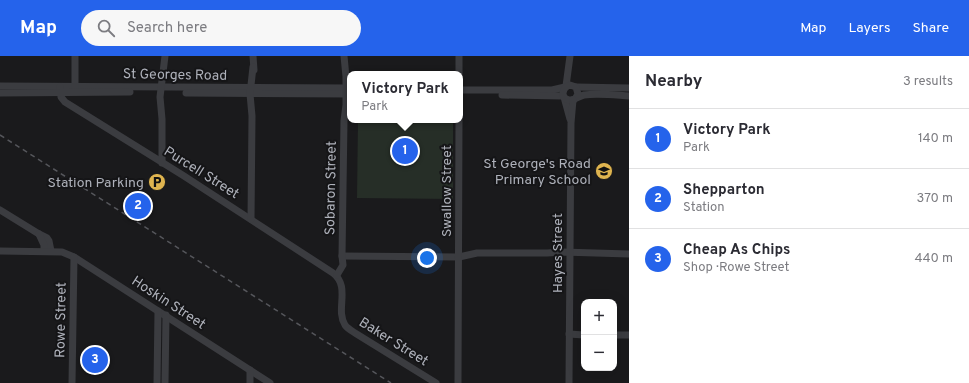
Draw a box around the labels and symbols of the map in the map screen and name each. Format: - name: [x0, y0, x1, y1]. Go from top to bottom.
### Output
- street label: St Georges Road: [123, 66, 227, 85]
- pin: 1: [392, 136, 418, 166]
- street label: Sobaron Street: [322, 141, 341, 235]
- street label: Purcell Street: [160, 143, 242, 203]
- street label: Swallow Street: [439, 145, 456, 237]
- place label: St George's Road Primary School: [483, 156, 591, 189]
- school or university icon: St George's Road Primary School: [594, 161, 614, 181]
- parking icon: Station Parking: [147, 172, 167, 192]
- place label: Station Parking: [48, 175, 144, 192]
- pin: 2: [125, 191, 151, 221]
- street label: Hayes Street: [550, 213, 567, 293]
- your location: [417, 248, 437, 268]
- street label: Hoskin Street: [128, 273, 208, 333]
- street label: Rowe Street: [52, 282, 71, 358]
- street label: Baker Street: [355, 314, 431, 370]
- pin: 3: [82, 345, 108, 375]

